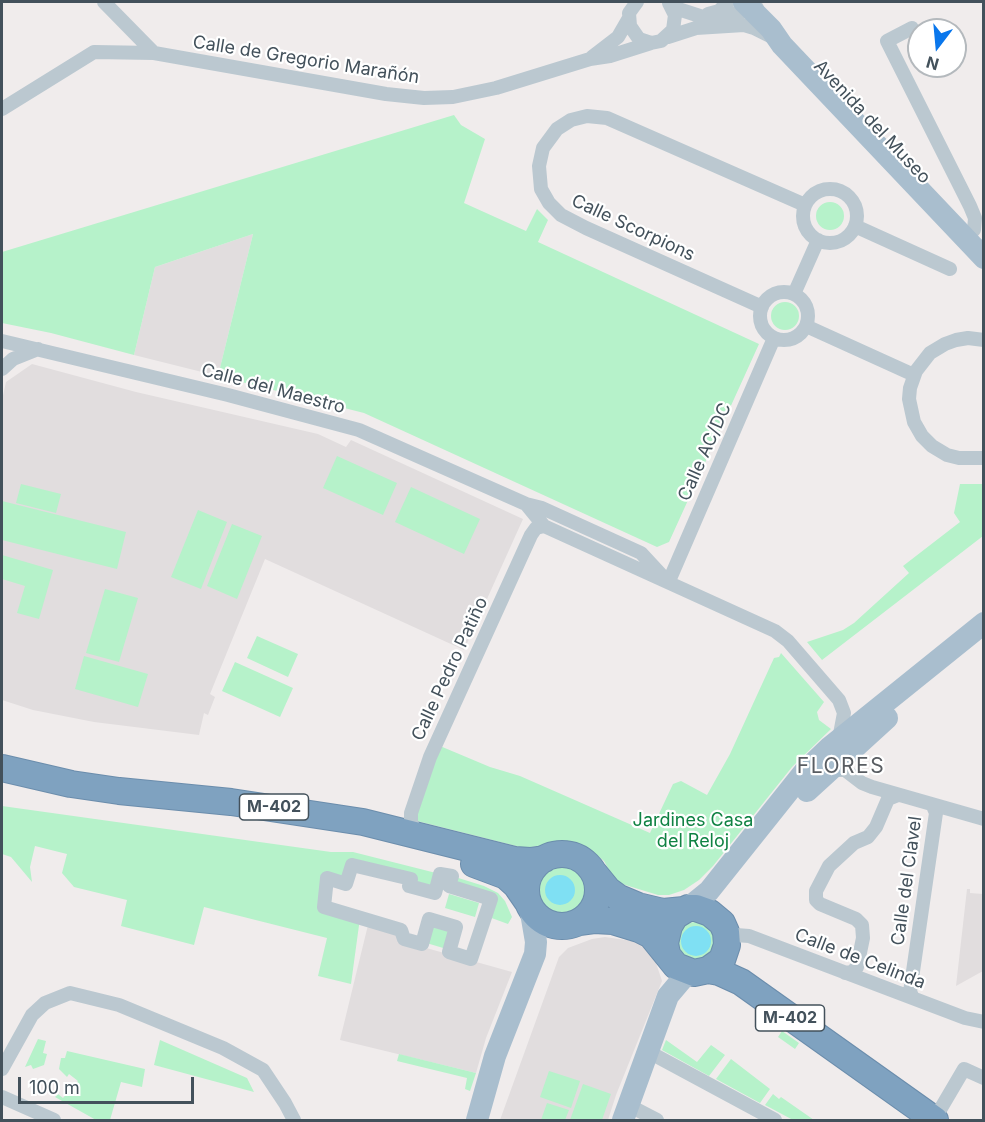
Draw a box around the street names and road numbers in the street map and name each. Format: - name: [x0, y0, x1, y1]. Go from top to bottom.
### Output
- street label: Calle de Gregorio Marañón: [191, 31, 421, 89]
- street label: Avenida del Museo: [809, 56, 935, 188]
- street label: Calle Scorpions: [568, 190, 698, 266]
- street label: Calle del Maestro: [199, 359, 347, 419]
- street label: Calle AC/DC: [674, 400, 736, 504]
- street label: Calle Pedro Patiño: [407, 594, 493, 744]
- road number: M-402: [240, 794, 308, 820]
- street label: Calle del Clavel: [887, 815, 927, 947]
- street label: Calle de Celinda: [792, 924, 928, 994]
- road number: M-402: [756, 1005, 824, 1031]

